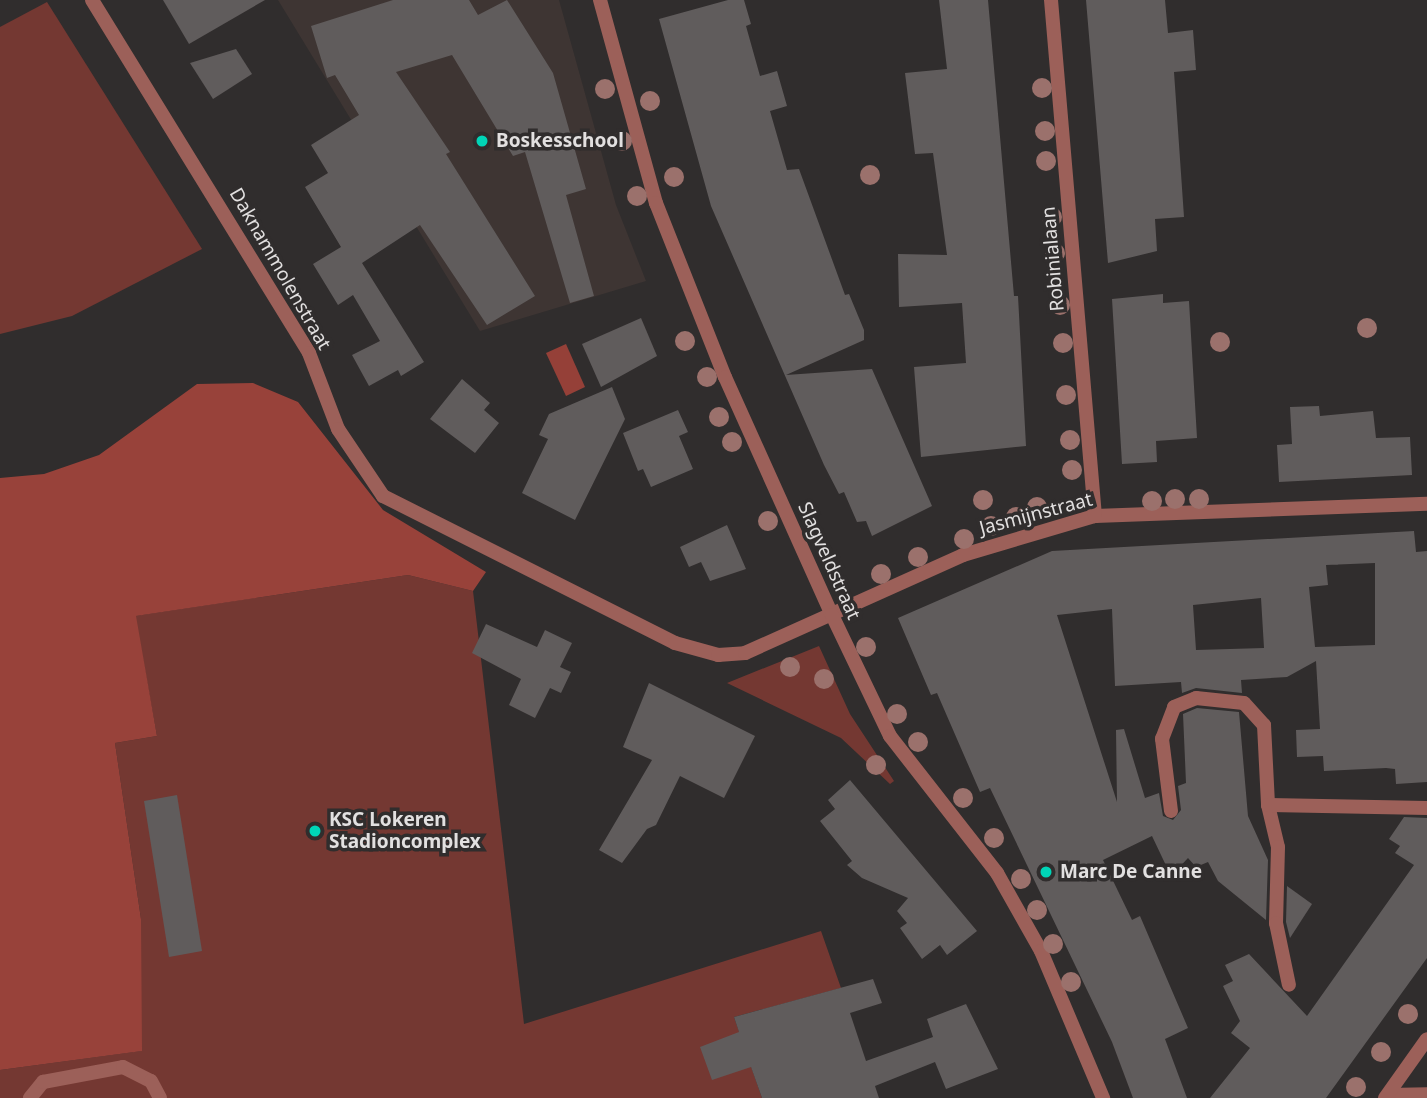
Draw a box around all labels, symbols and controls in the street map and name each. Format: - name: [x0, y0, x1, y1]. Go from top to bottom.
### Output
- place label: Boskesschool: [496, 130, 624, 152]
- marker: Boskesschool: [474, 133, 490, 149]
- street label: Daknammolenstraat: [224, 184, 336, 354]
- street label: Robinialaan: [1037, 206, 1069, 312]
- street label: Jasmijnstraat: [977, 488, 1095, 540]
- street label: Slagveldstraat: [793, 499, 865, 623]
- place label: KSC Lokeren Stadioncomplex: [329, 809, 481, 853]
- marker: KSC Lokeren Stadioncomplex: [307, 823, 323, 839]
- place label: Marc De Canne: [1060, 861, 1202, 883]
- marker: Marc De Canne: [1038, 864, 1054, 880]

